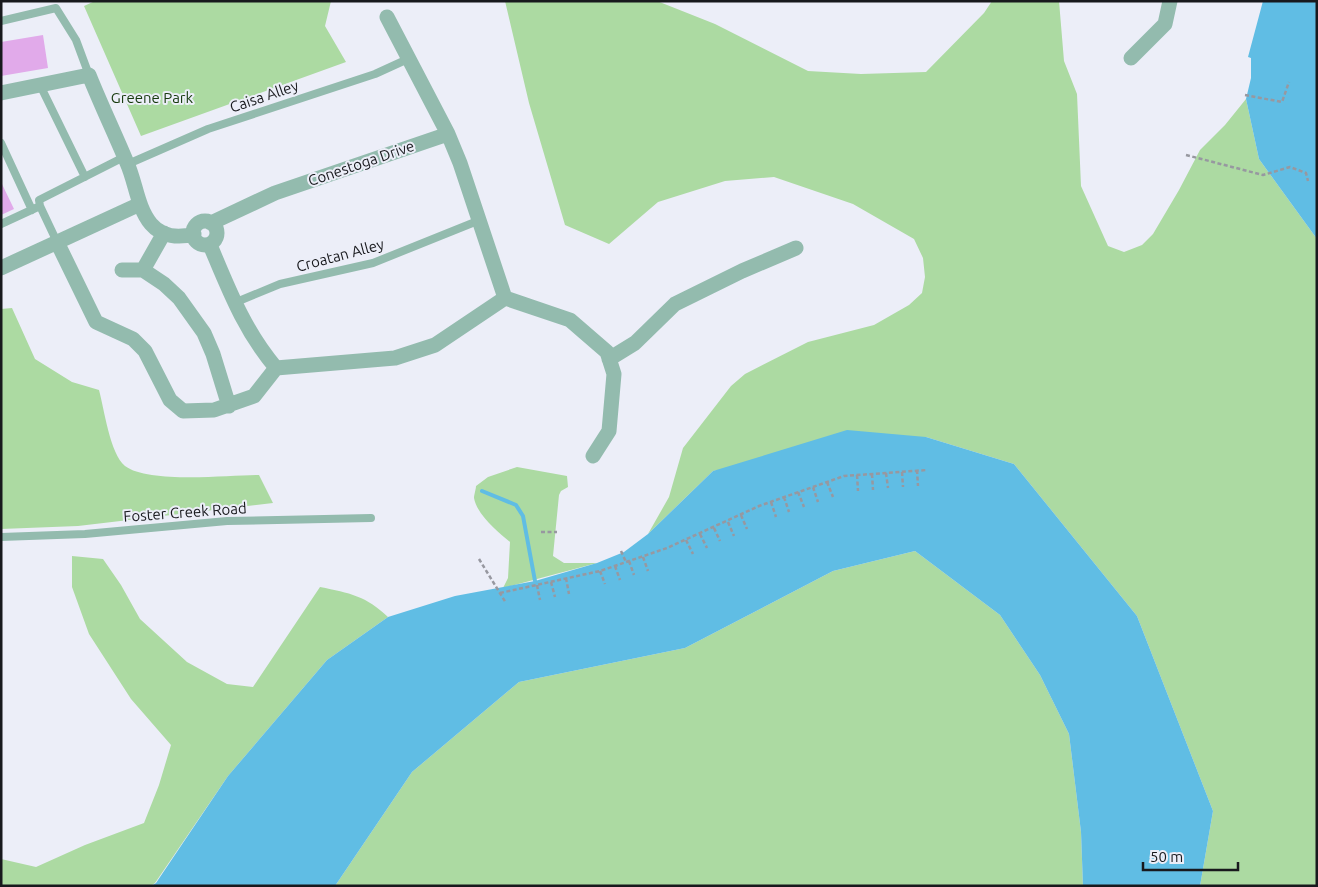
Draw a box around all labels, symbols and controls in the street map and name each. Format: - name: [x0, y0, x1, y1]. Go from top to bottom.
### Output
- street label: Caisa Alley: [228, 76, 300, 116]
- park label: Greene Park: [111, 89, 194, 106]
- street label: Conestoga Drive: [306, 137, 416, 189]
- street label: Croatan Alley: [294, 235, 386, 275]
- street label: Foster Creek Road: [123, 499, 247, 525]
- scale bar: [1143, 840, 1238, 872]
- text: 50 m: [1150, 848, 1183, 865]

